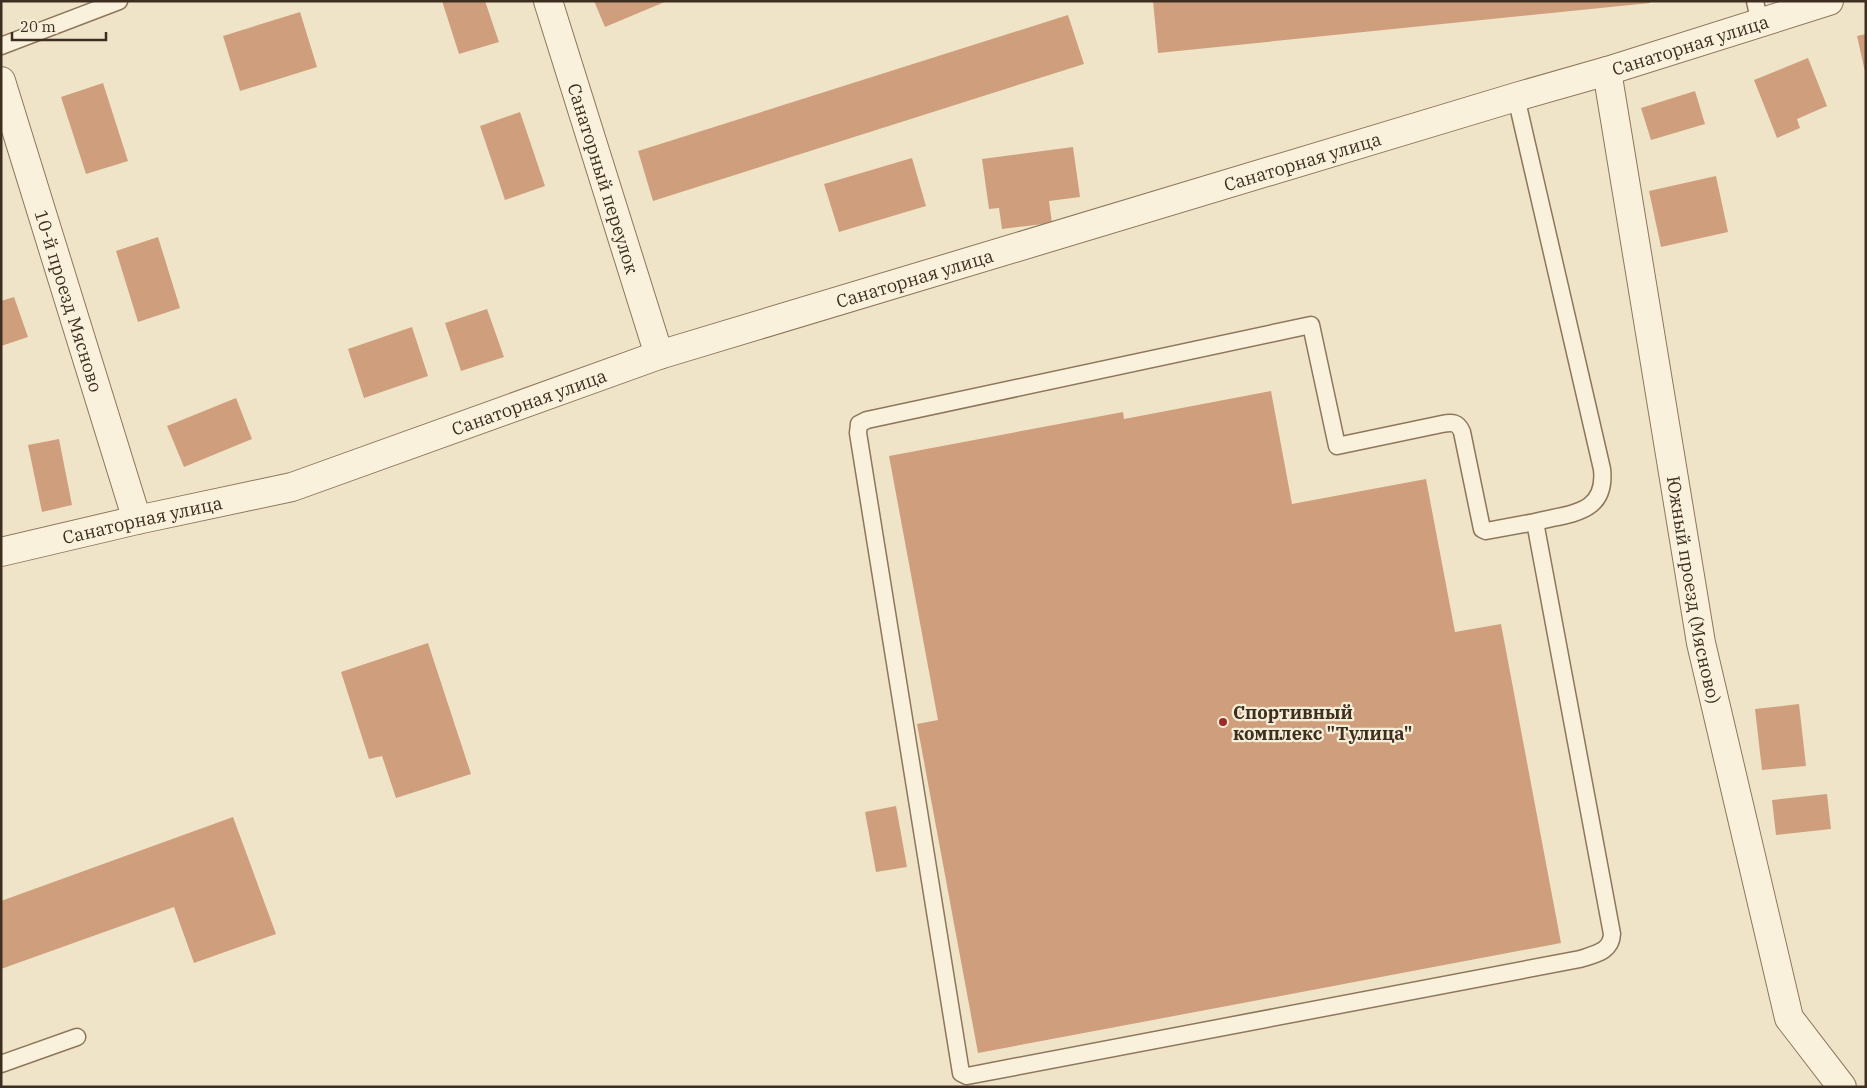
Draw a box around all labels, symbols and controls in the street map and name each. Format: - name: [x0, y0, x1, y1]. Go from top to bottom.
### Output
- street label: Санаторная улица: [1609, 9, 1772, 80]
- scale bar: [12, 10, 106, 42]
- text: 20 m: [20, 17, 56, 36]
- street label: Санаторный переулок: [563, 80, 644, 277]
- street label: Санаторная улица: [1221, 127, 1384, 196]
- street label: 10-й проезд Мясново: [30, 207, 108, 395]
- street label: Санаторная улица: [833, 244, 996, 313]
- street label: Санаторная улица: [448, 363, 610, 440]
- street label: Южный проезд (Мясново): [1662, 474, 1726, 706]
- street label: Санаторная улица: [60, 491, 225, 549]
- place label: Спортивный комплекс "Тулица": [1233, 701, 1412, 745]
- marker: Спортивный комплекс "Тулица": [1217, 716, 1229, 728]

